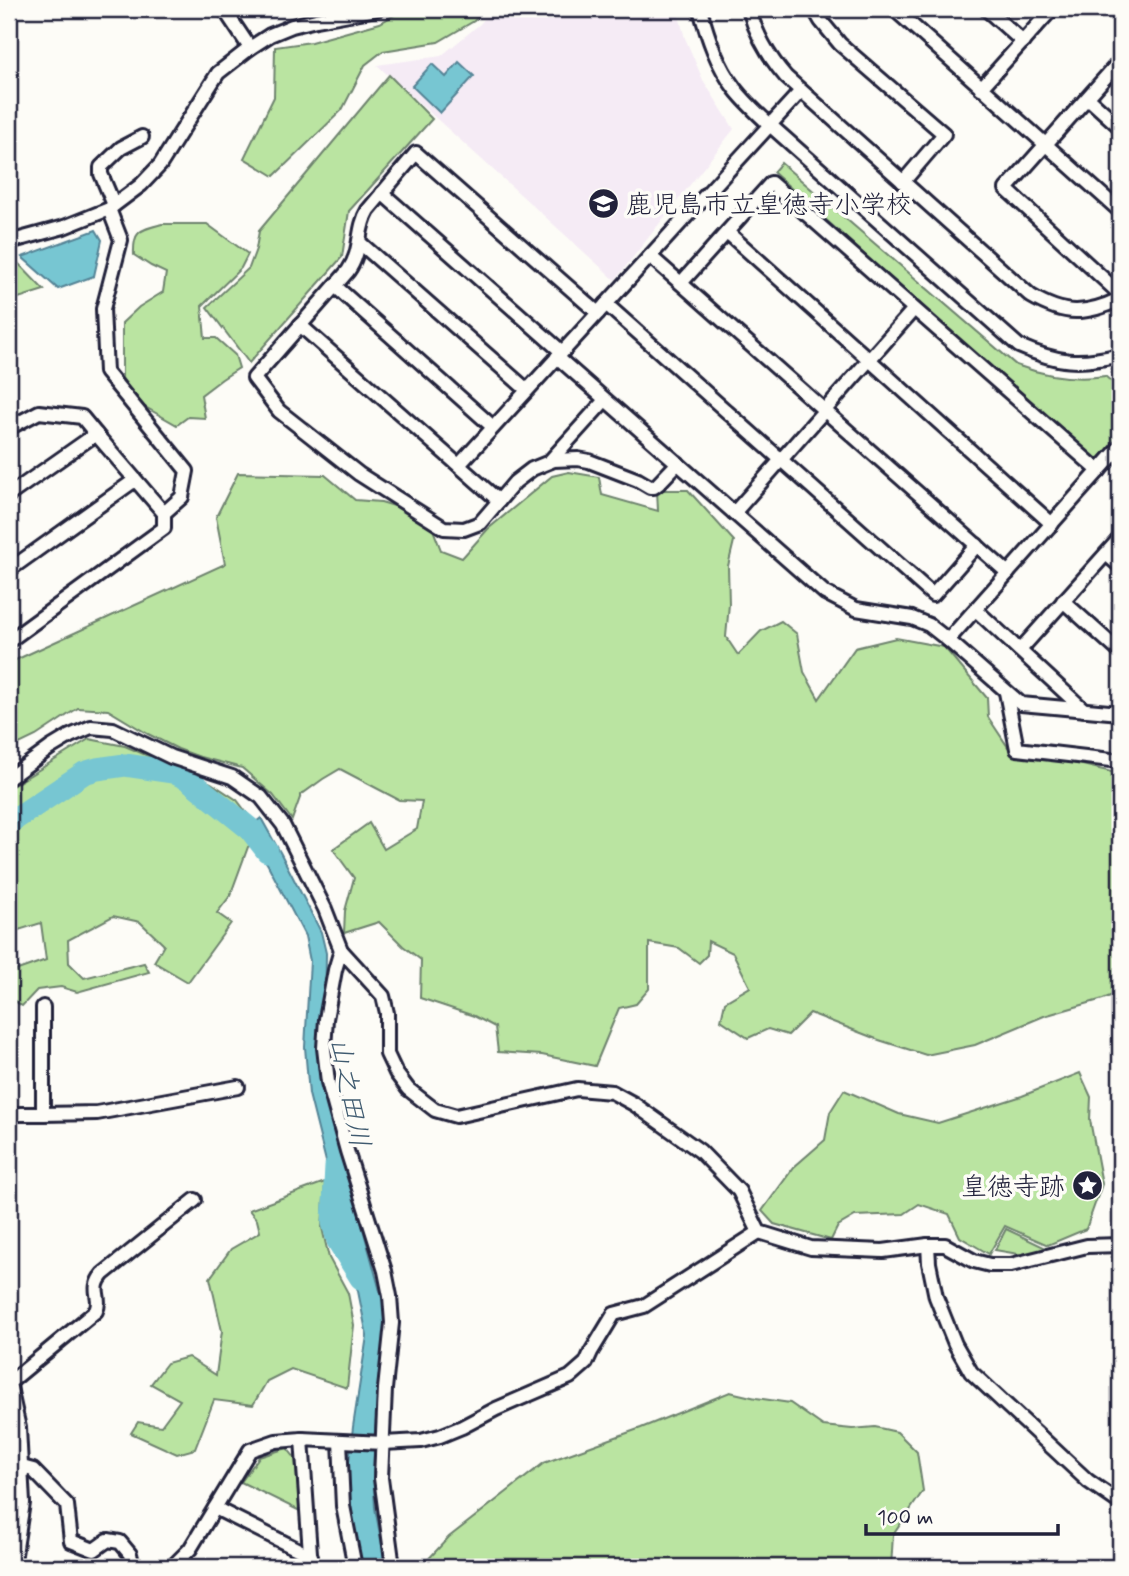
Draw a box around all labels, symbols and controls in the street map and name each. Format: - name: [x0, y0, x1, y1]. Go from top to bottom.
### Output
- school or university icon: 鹿児島市立皇徳寺小学校: [586, 187, 620, 221]
- place label: 鹿児島市立皇徳寺小学校: [626, 189, 912, 223]
- water label: 山之田川: [320, 1034, 377, 1151]
- place icon: 皇徳寺跡: [1071, 1169, 1105, 1203]
- place label: 皇徳寺跡: [961, 1171, 1065, 1205]
- scale bar: [866, 1492, 1059, 1536]
- text: 100 m: [877, 1504, 933, 1532]

